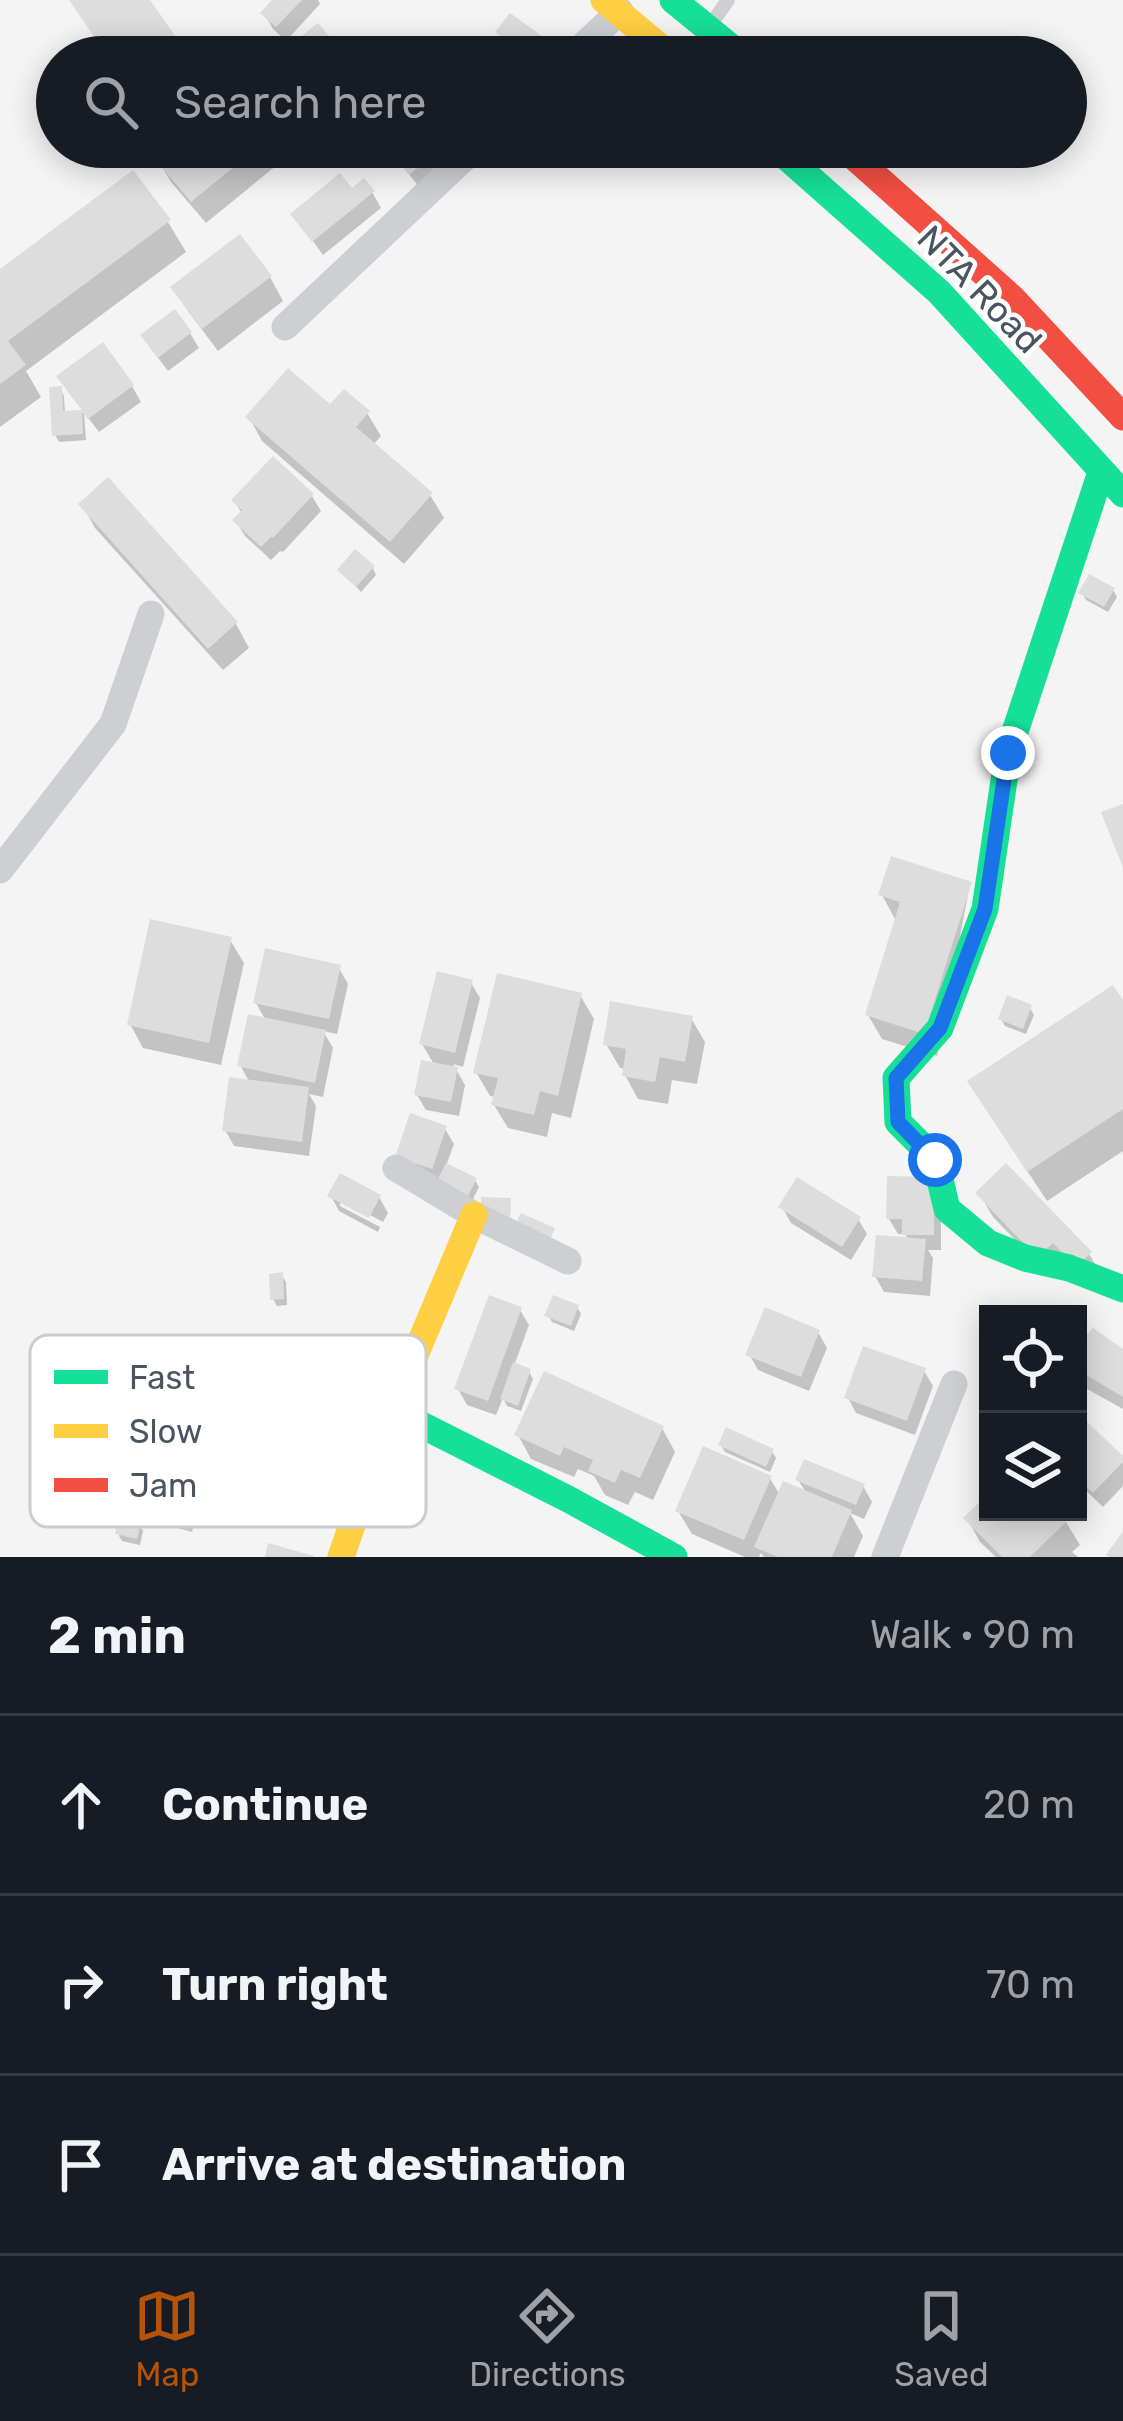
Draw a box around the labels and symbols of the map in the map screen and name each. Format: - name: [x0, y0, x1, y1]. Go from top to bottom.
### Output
- street label: NTA Road: [908, 217, 1051, 362]
- route end: [981, 726, 1035, 780]
- route start: [908, 1133, 962, 1187]
- legend: [30, 1335, 426, 1527]
- text: Fast: [129, 1358, 195, 1397]
- text: Slow: [129, 1412, 203, 1451]
- text: Jam: [129, 1466, 197, 1505]

